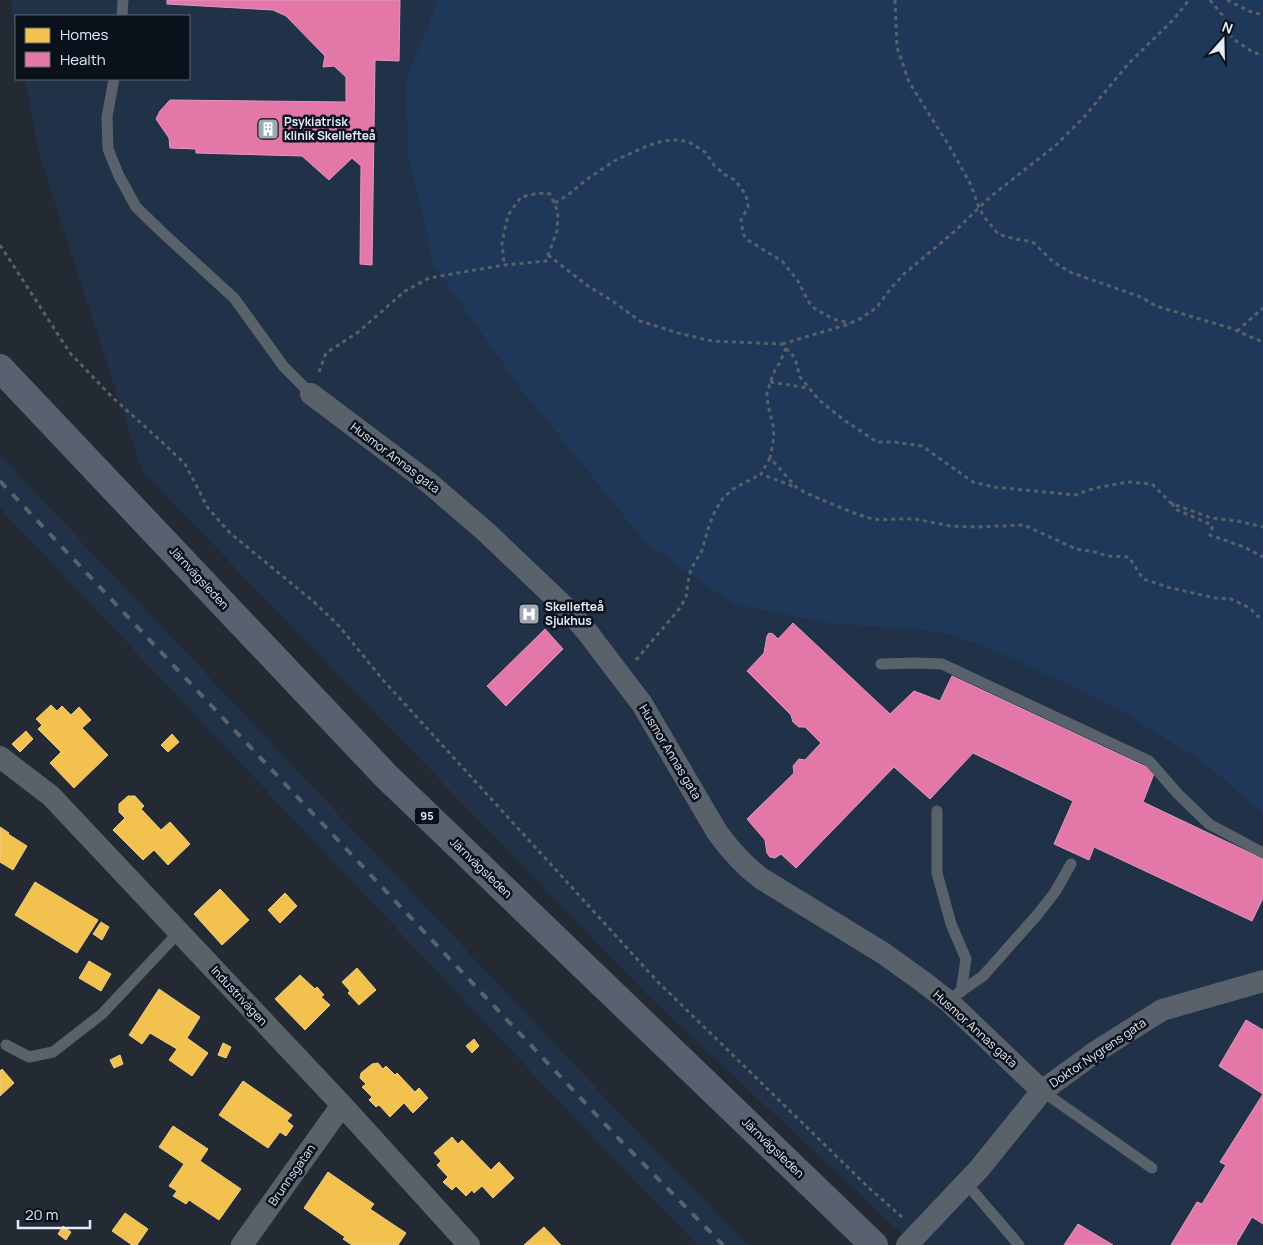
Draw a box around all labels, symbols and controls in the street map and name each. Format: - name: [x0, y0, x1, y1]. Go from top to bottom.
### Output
- legend: [15, 15, 190, 80]
- north arrow: [1198, 15, 1248, 65]
- text: N: [1220, 17, 1236, 38]
- text: Homes: [60, 24, 109, 45]
- text: Health: [60, 49, 106, 70]
- place label: Psykiatrisk klinik Skellefteå: [284, 113, 376, 144]
- building icon: Psykiatrisk klinik Skellefteå: [256, 117, 280, 141]
- street label: Husmor Annas gata: [347, 418, 444, 497]
- street label: Järnvägsleden: [166, 542, 233, 613]
- place label: Skellefteå Sjukhus: [545, 598, 604, 629]
- hospital icon: Skellefteå Sjukhus: [517, 602, 541, 626]
- street label: Husmor Annas gata: [635, 701, 706, 802]
- road number: 95: [414, 808, 440, 824]
- street label: Järnvägsleden: [447, 834, 516, 902]
- street label: Industrivägen: [207, 962, 271, 1029]
- street label: Husmor Annas gata: [929, 986, 1021, 1071]
- street label: Doktor Nygrens gata: [1046, 1014, 1149, 1091]
- street label: Järnvägsleden: [739, 1114, 808, 1182]
- street label: Brunnsgatan: [264, 1140, 319, 1209]
- scale bar: [18, 1198, 90, 1230]
- text: 20 m: [25, 1204, 58, 1225]

